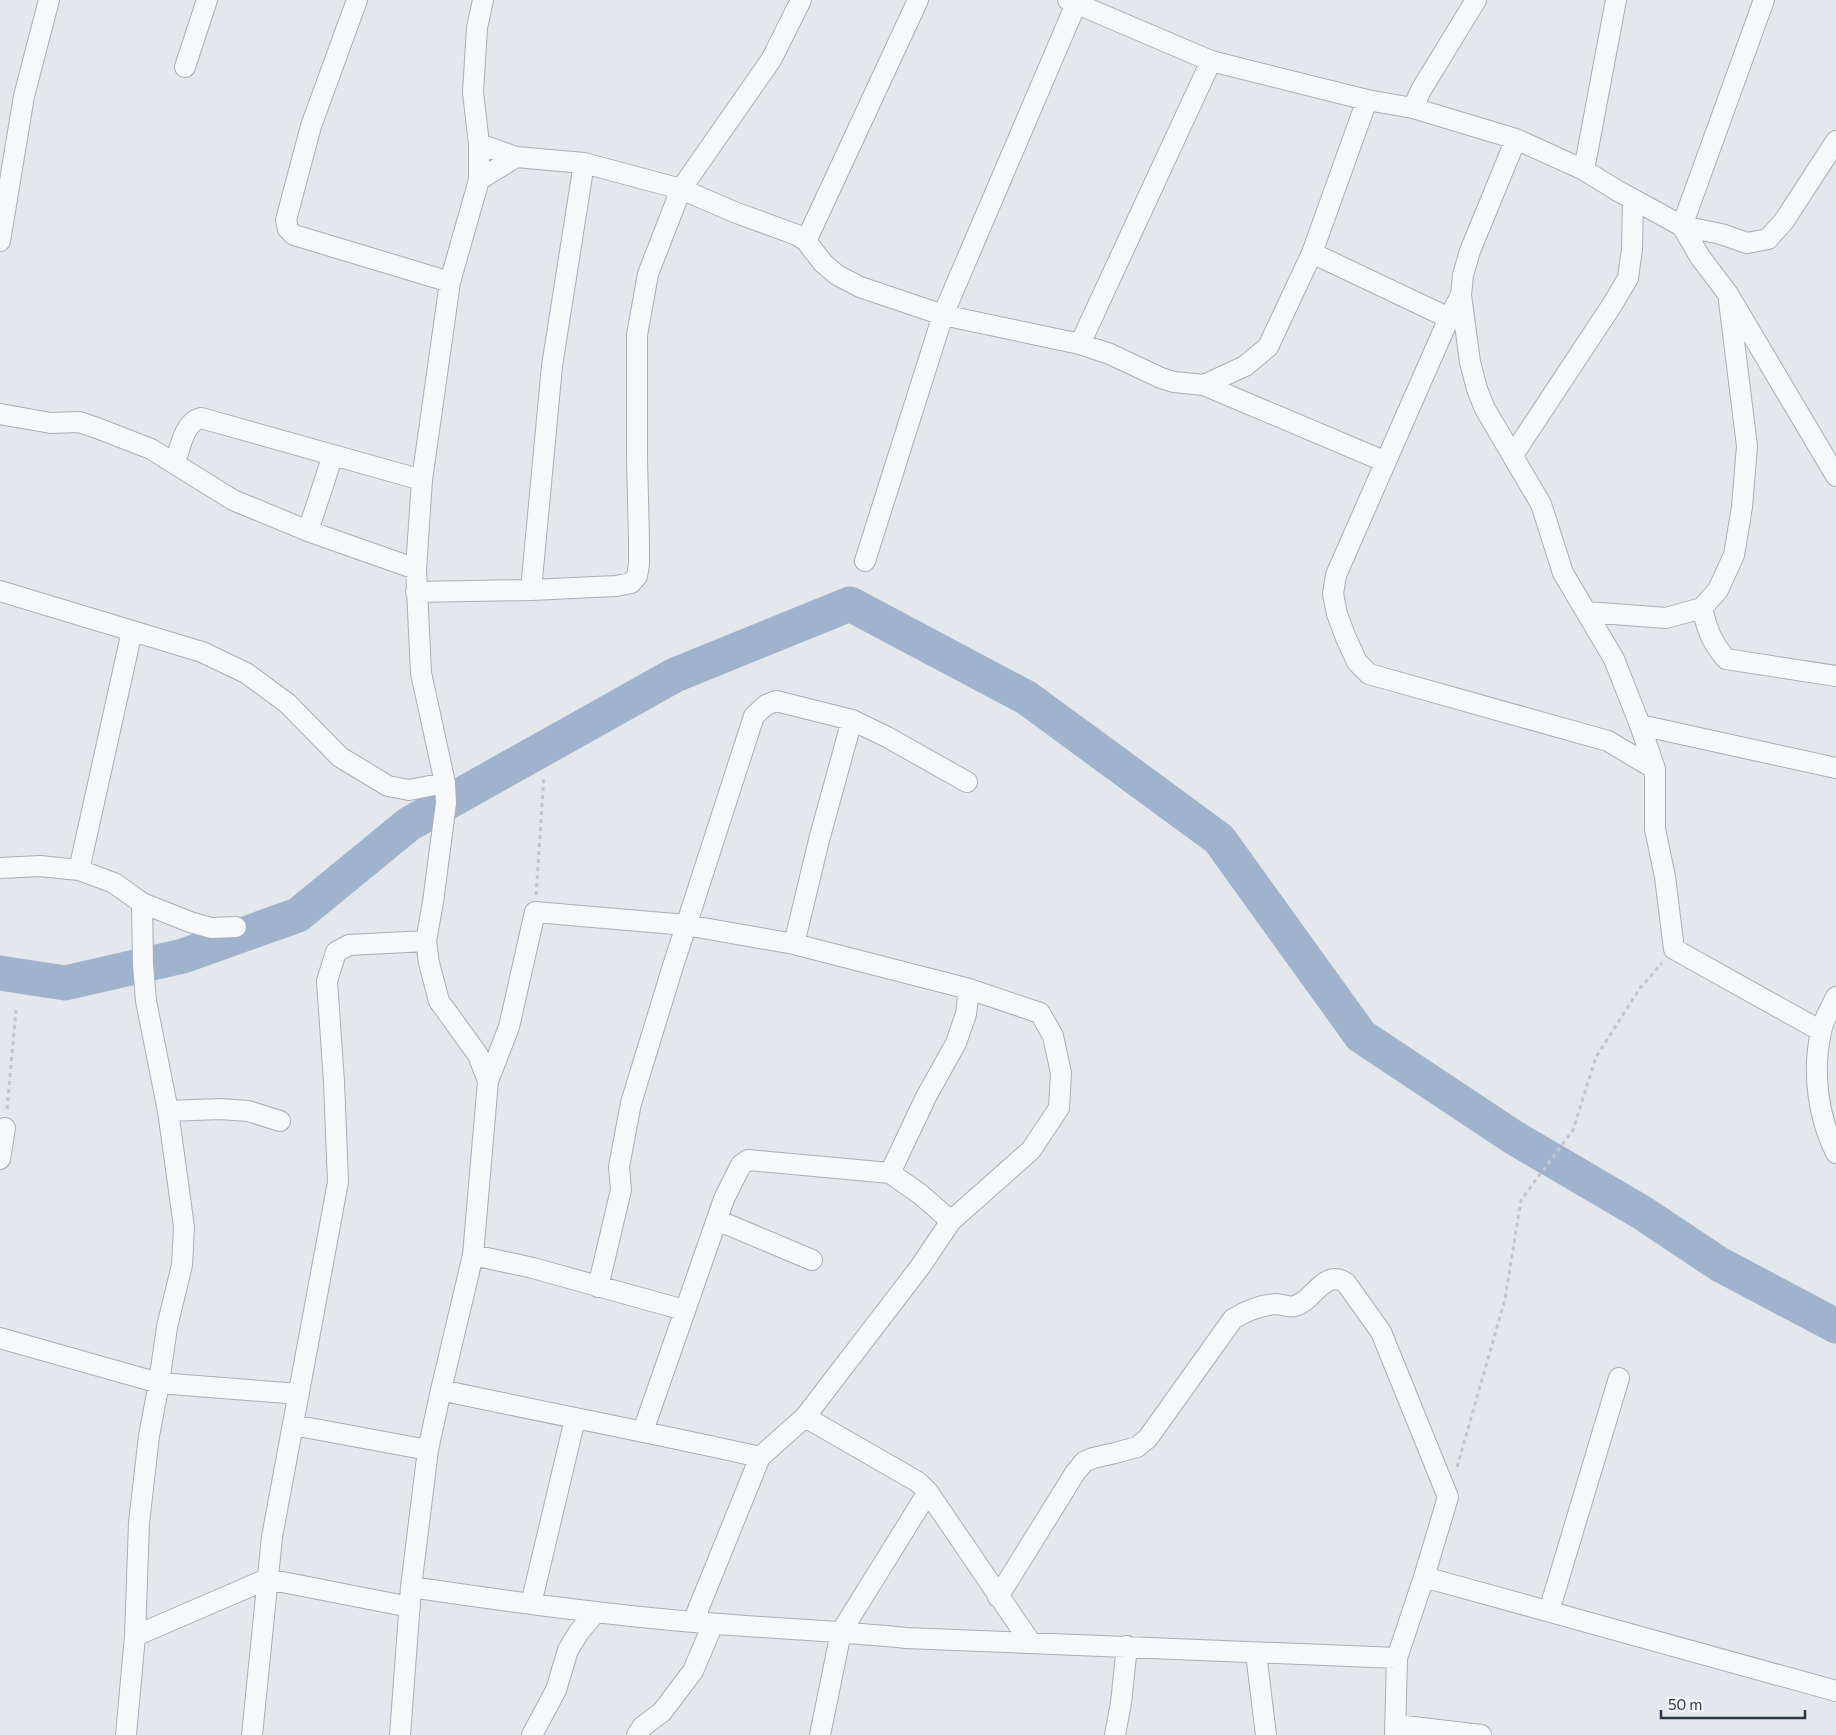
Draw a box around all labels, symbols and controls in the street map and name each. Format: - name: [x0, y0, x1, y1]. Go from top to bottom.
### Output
- scale bar: [1661, 1688, 1805, 1720]
- text: 50 m: [1668, 1695, 1702, 1713]

